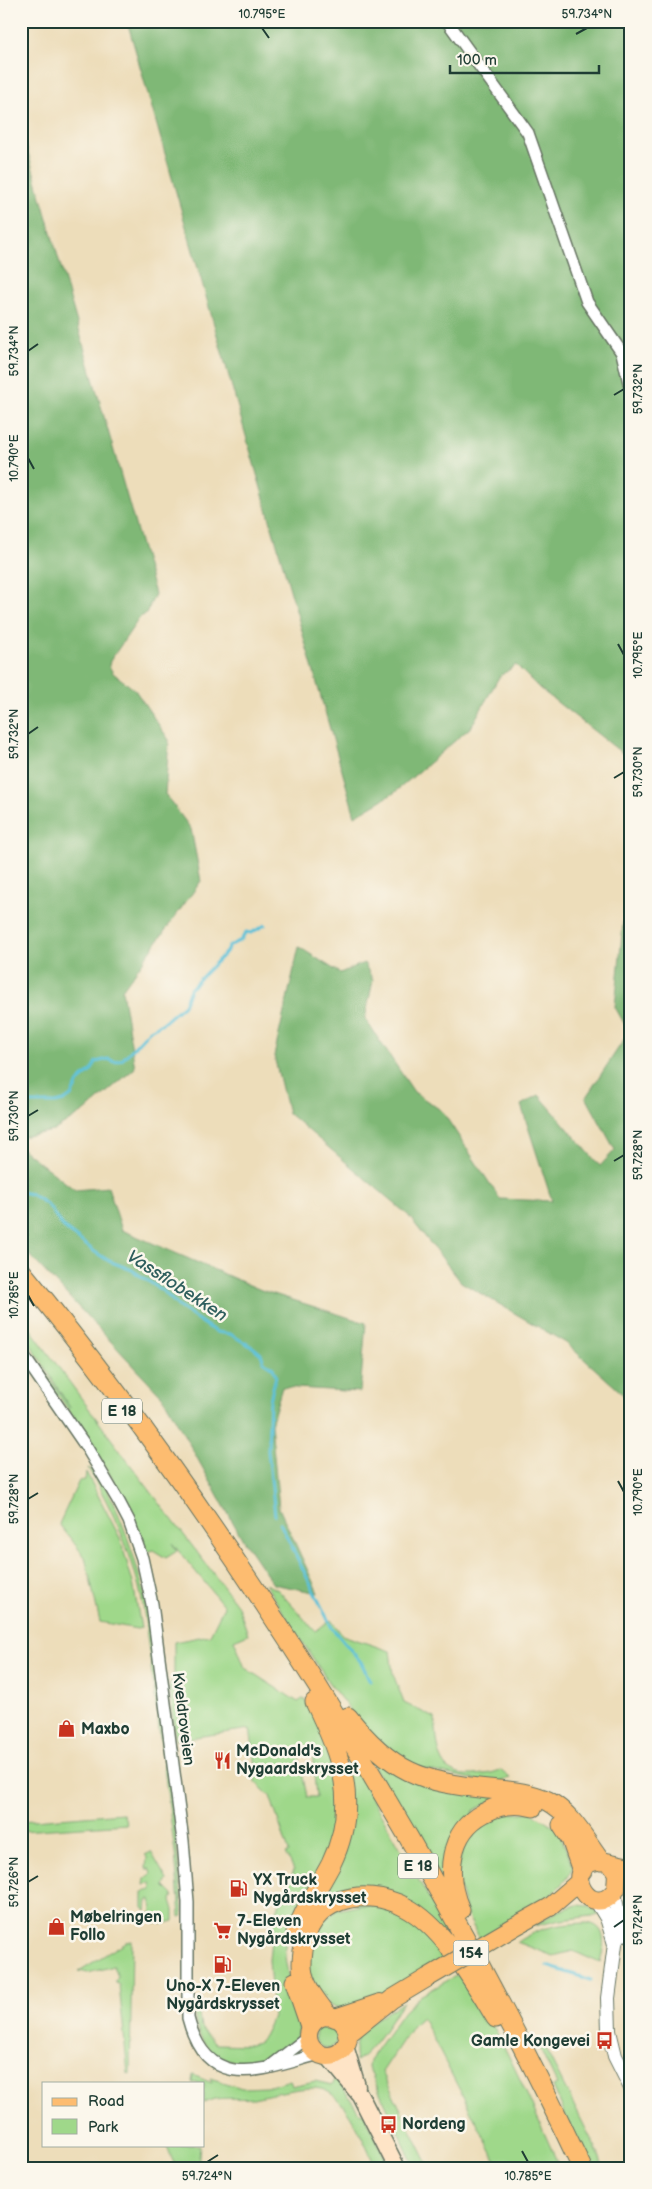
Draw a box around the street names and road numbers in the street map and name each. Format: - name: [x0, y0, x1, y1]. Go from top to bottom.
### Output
- road number: E 18: [102, 1398, 142, 1424]
- street label: Kveldroveien: [168, 1671, 198, 1767]
- road number: E 18: [398, 1854, 438, 1878]
- road number: 154: [454, 1940, 488, 1966]

